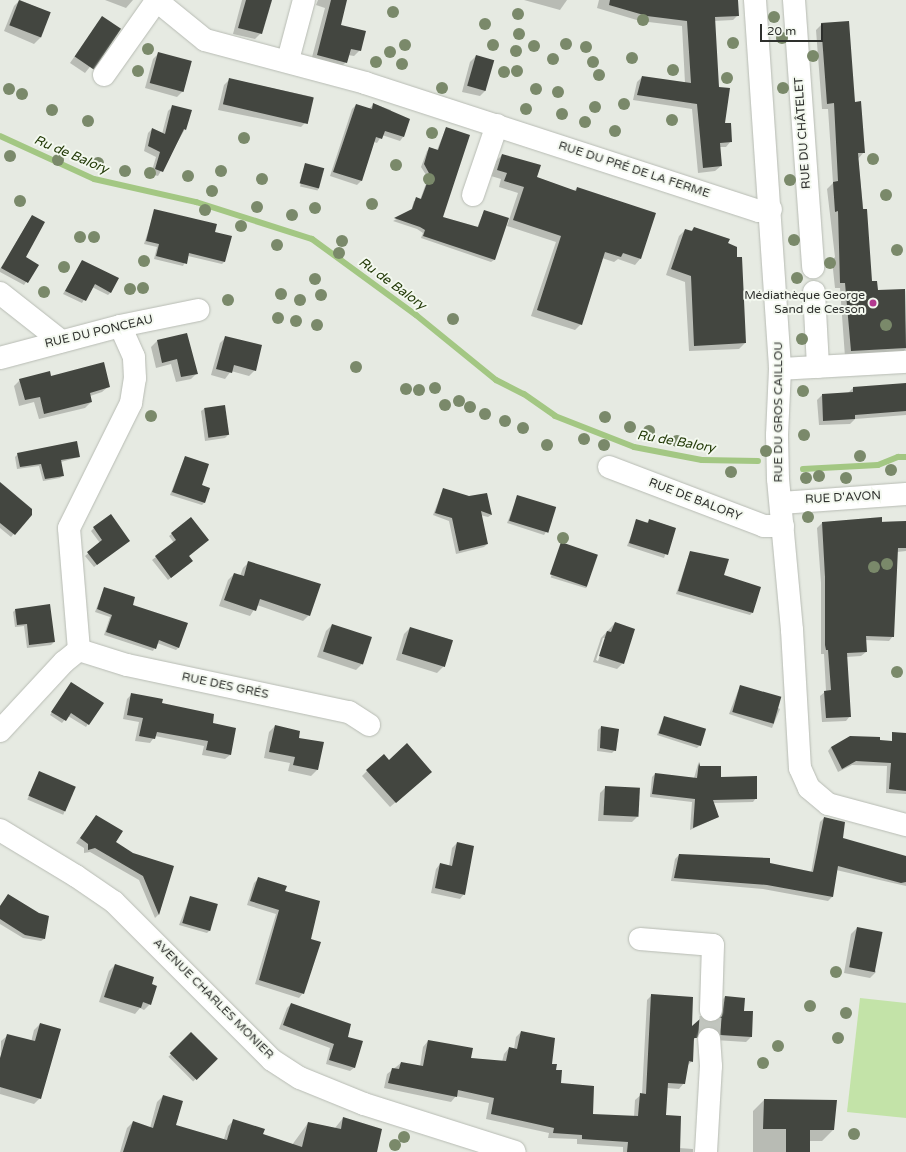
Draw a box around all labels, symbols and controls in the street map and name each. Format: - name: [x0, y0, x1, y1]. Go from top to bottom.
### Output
- scale bar: [762, 16, 825, 42]
- text: 20 m: [767, 24, 796, 38]
- street label: RUE DU CHÂTELET: [792, 77, 814, 189]
- water label: Ru de Balory: [32, 132, 110, 178]
- street label: RUE DU PRÉ DE LA FERME: [556, 139, 712, 201]
- water label: Ru de Balory: [355, 254, 429, 314]
- place label: Médiathèque George Sand de Cesson: [744, 289, 865, 317]
- marker: Médiathèque George Sand de Cesson: [868, 298, 878, 308]
- street label: RUE DU PONCEAU: [43, 313, 155, 351]
- street label: RUE DU GROS CAILLOU: [772, 342, 786, 482]
- water label: Ru de Balory: [636, 427, 716, 457]
- street label: RUE DE BALORY: [647, 476, 743, 524]
- street label: RUE D'AVON: [805, 489, 881, 507]
- street label: RUE DES GRÉS: [180, 670, 270, 702]
- street label: AVENUE CHARLES MONIER: [150, 936, 276, 1062]

